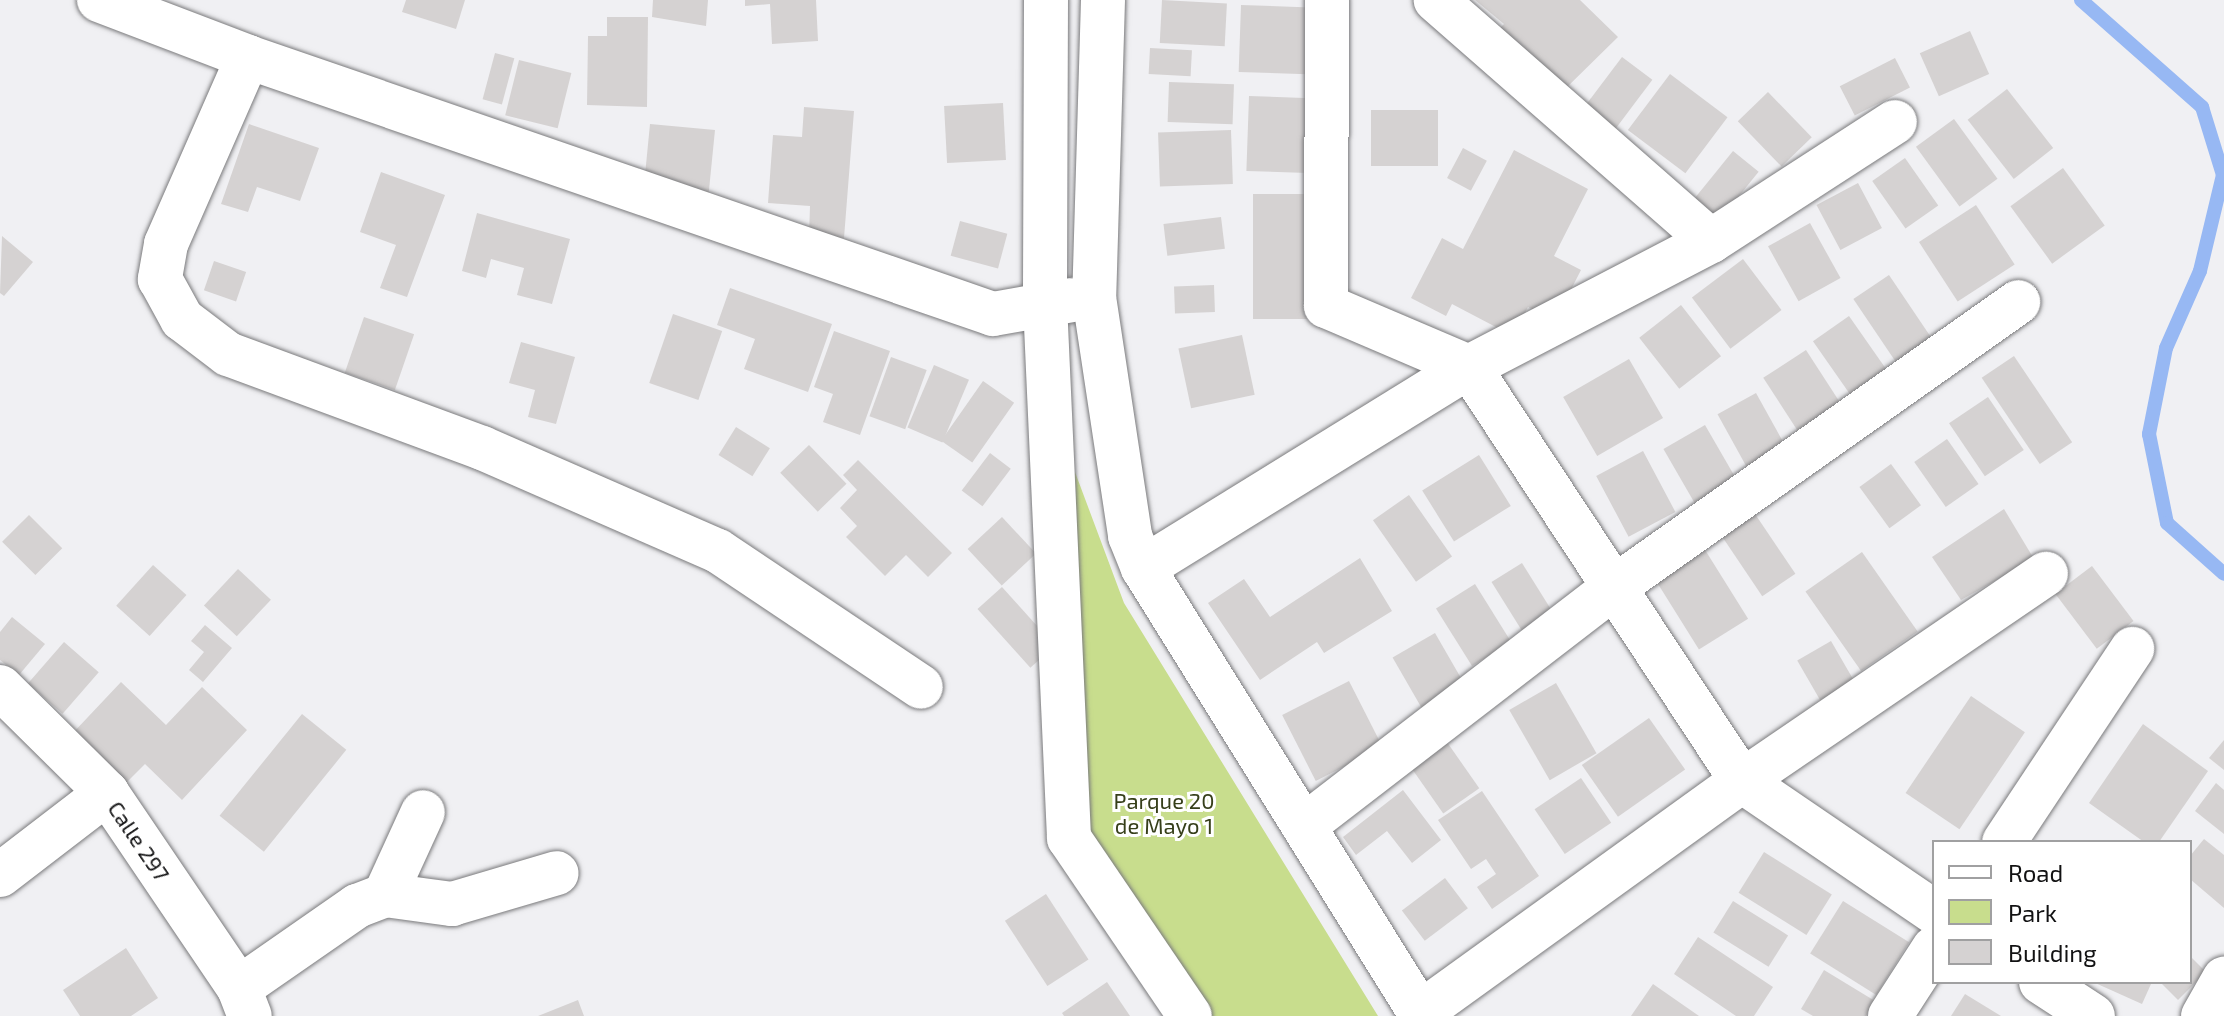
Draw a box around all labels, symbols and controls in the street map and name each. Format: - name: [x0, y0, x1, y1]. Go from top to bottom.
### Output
- park label: Parque 20 de Mayo 1: [1114, 787, 1214, 838]
- street label: Calle 297: [103, 796, 175, 886]
- legend: [1932, 840, 2192, 984]
- text: Road: [2008, 858, 2063, 887]
- text: Park: [2008, 898, 2057, 927]
- text: Building: [2008, 938, 2097, 967]

